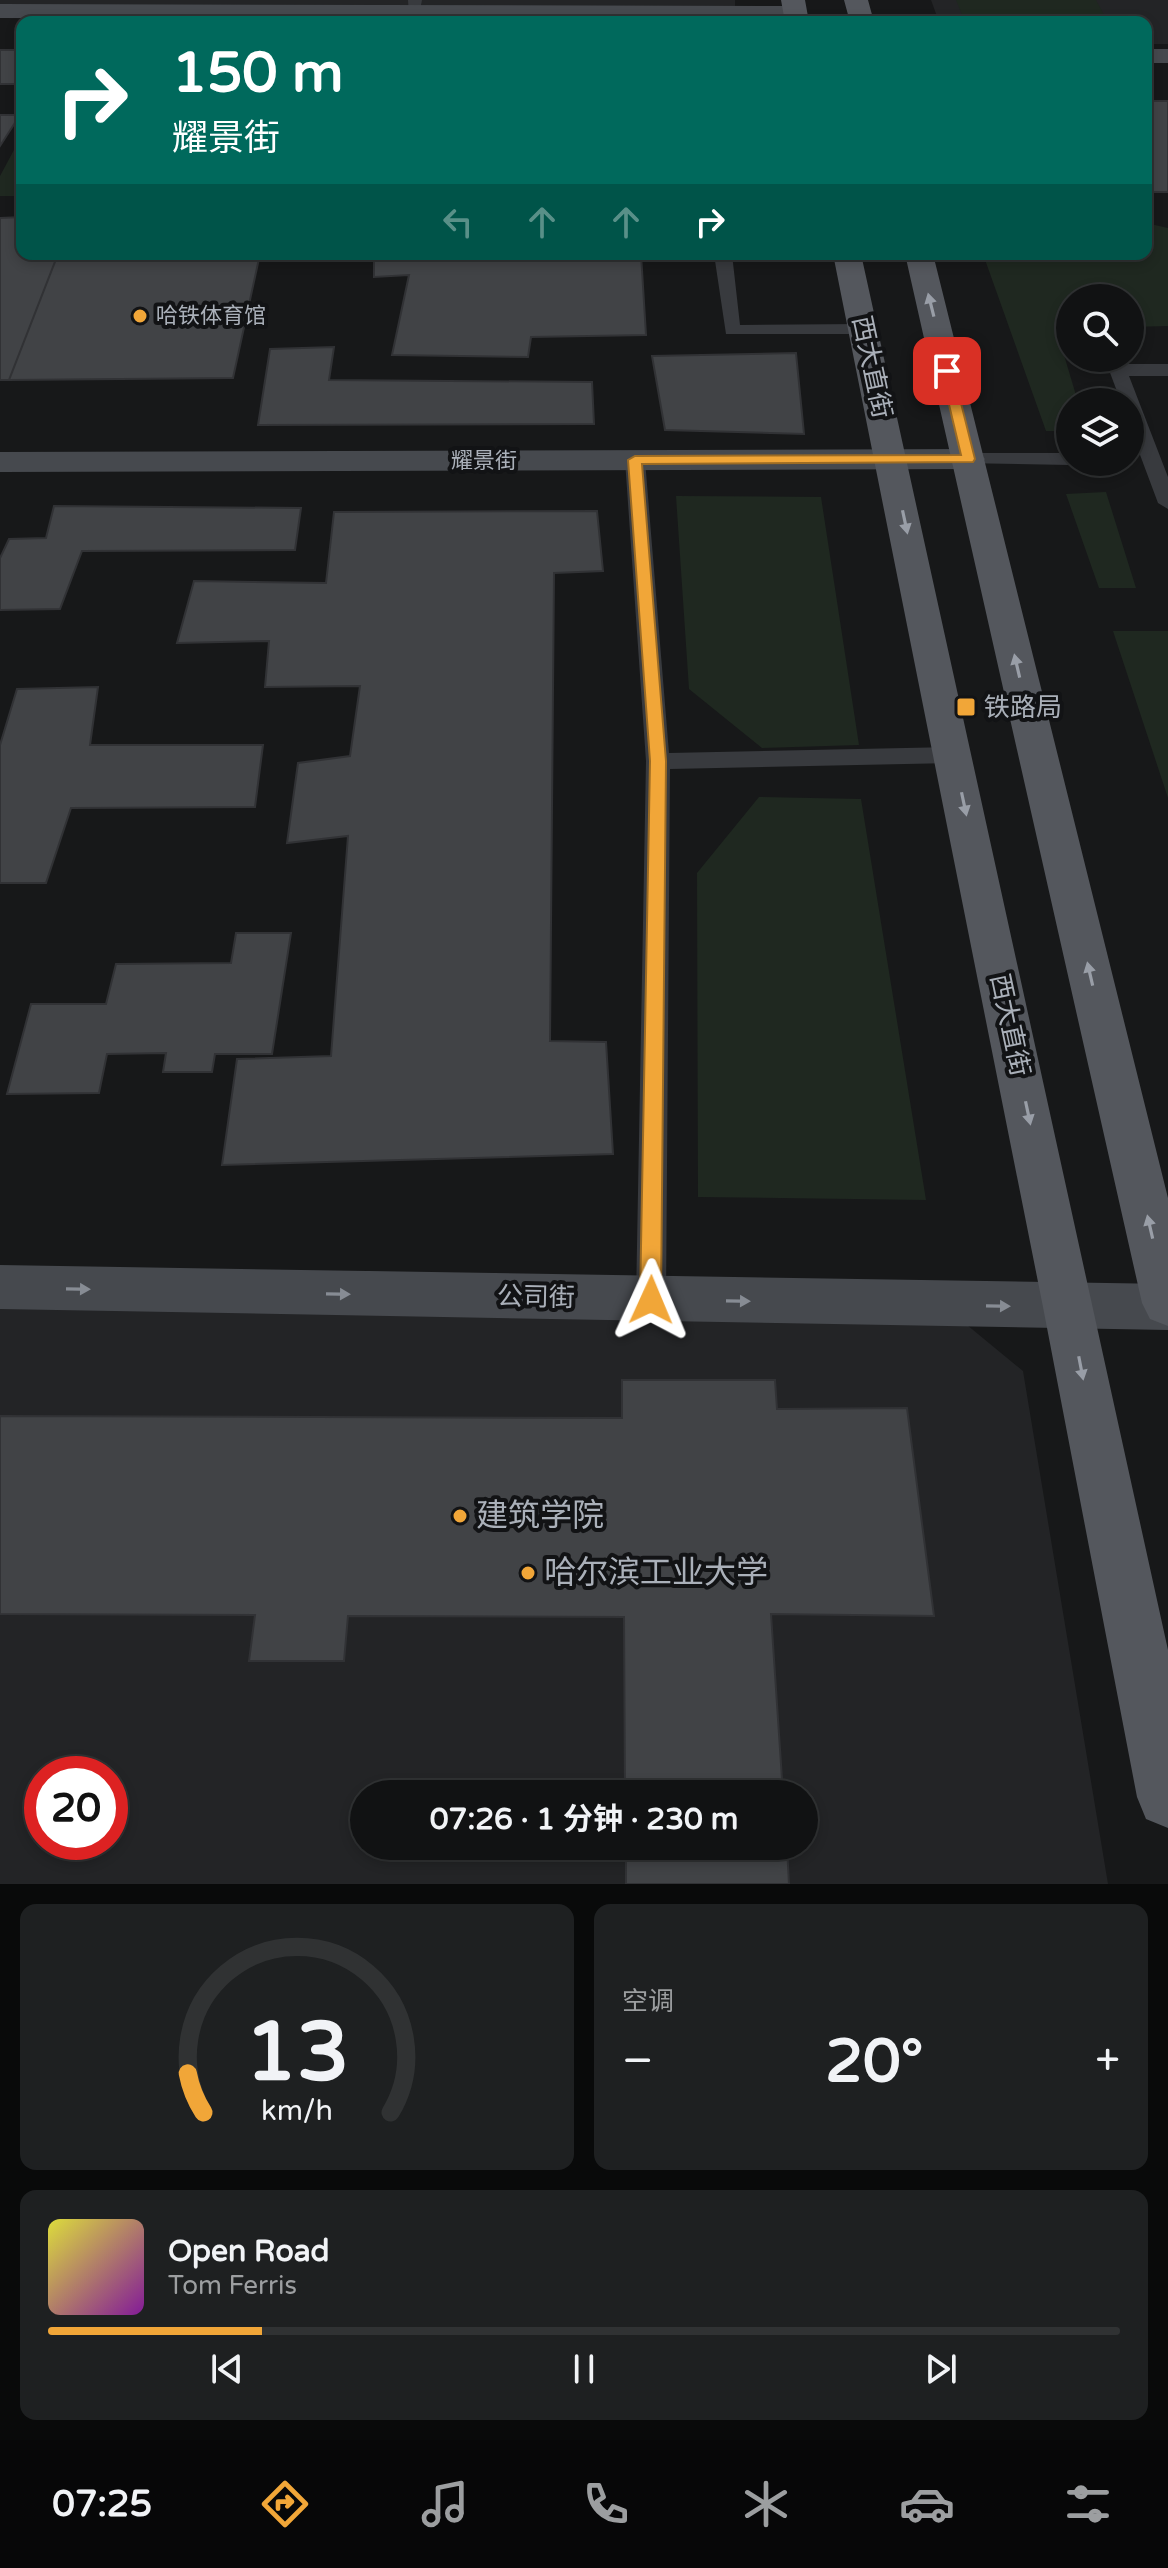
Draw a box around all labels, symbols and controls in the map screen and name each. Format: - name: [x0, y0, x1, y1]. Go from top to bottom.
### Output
- text: 150 m: [172, 40, 343, 107]
- icon: right: [40, 48, 144, 152]
- text: 耀景街: [172, 117, 280, 160]
- icon: left: [436, 200, 480, 244]
- icon: ahead: [520, 200, 564, 244]
- icon: ahead: [604, 200, 648, 244]
- icon: right: [688, 200, 732, 244]
- map controls: [1056, 284, 1144, 476]
- button: search: [1056, 284, 1144, 372]
- one-way arrow: [924, 292, 937, 317]
- place label: 哈铁体育馆: [156, 303, 266, 329]
- marker: 哈铁体育馆: [131, 307, 149, 325]
- street label: 西大直街: [846, 313, 898, 421]
- pin: [913, 337, 981, 405]
- icon: arrive: [925, 349, 969, 393]
- button: layers: [1056, 388, 1144, 476]
- street label: 耀景街: [451, 448, 517, 474]
- one-way arrow: [899, 510, 912, 535]
- one-way arrow: [1011, 654, 1023, 679]
- place label: 铁路局: [984, 692, 1062, 723]
- marker: 铁路局: [955, 696, 977, 718]
- one-way arrow: [958, 791, 971, 816]
- one-way arrow: [1083, 961, 1096, 986]
- street label: 西大直街: [984, 971, 1036, 1079]
- one-way arrow: [1023, 1101, 1035, 1126]
- one-way arrow: [1143, 1214, 1156, 1239]
- position arrow: [609, 1258, 693, 1342]
- street label: 公司街: [497, 1281, 575, 1313]
- one-way arrow: [66, 1282, 91, 1295]
- one-way arrow: [326, 1287, 351, 1300]
- one-way arrow: [726, 1295, 751, 1308]
- one-way arrow: [986, 1300, 1011, 1312]
- one-way arrow: [1075, 1355, 1088, 1380]
- place label: 建筑学院: [476, 1497, 604, 1535]
- marker: 建筑学院: [451, 1507, 469, 1525]
- place label: 哈尔滨工业大学: [544, 1554, 768, 1592]
- marker: 哈尔滨工业大学: [519, 1564, 537, 1582]
- speed limit sign: 20: [24, 1756, 128, 1860]
- text: 07:26 · 1 分钟 · 230 m: [430, 1801, 738, 1838]
- text: 空调: [622, 1986, 674, 2017]
- text: 13: [245, 2003, 349, 2103]
- text: 20°: [825, 2026, 923, 2098]
- text: −: [622, 2035, 653, 2088]
- text: +: [1095, 2035, 1120, 2088]
- text: km/h: [261, 2094, 333, 2128]
- text: Open Road: [168, 2233, 329, 2270]
- text: Tom Ferris: [168, 2270, 297, 2301]
- icon: previous: [205, 2347, 249, 2391]
- icon: pause: [562, 2347, 606, 2391]
- icon: next: [919, 2347, 963, 2391]
- icon: directions: [257, 2476, 313, 2532]
- icon: music: [417, 2476, 473, 2532]
- icon: phone: [578, 2476, 634, 2532]
- icon: climate: [738, 2476, 794, 2532]
- icon: car: [899, 2476, 955, 2532]
- icon: filters: [1060, 2476, 1116, 2532]
- text: 07:25: [52, 2483, 152, 2526]

